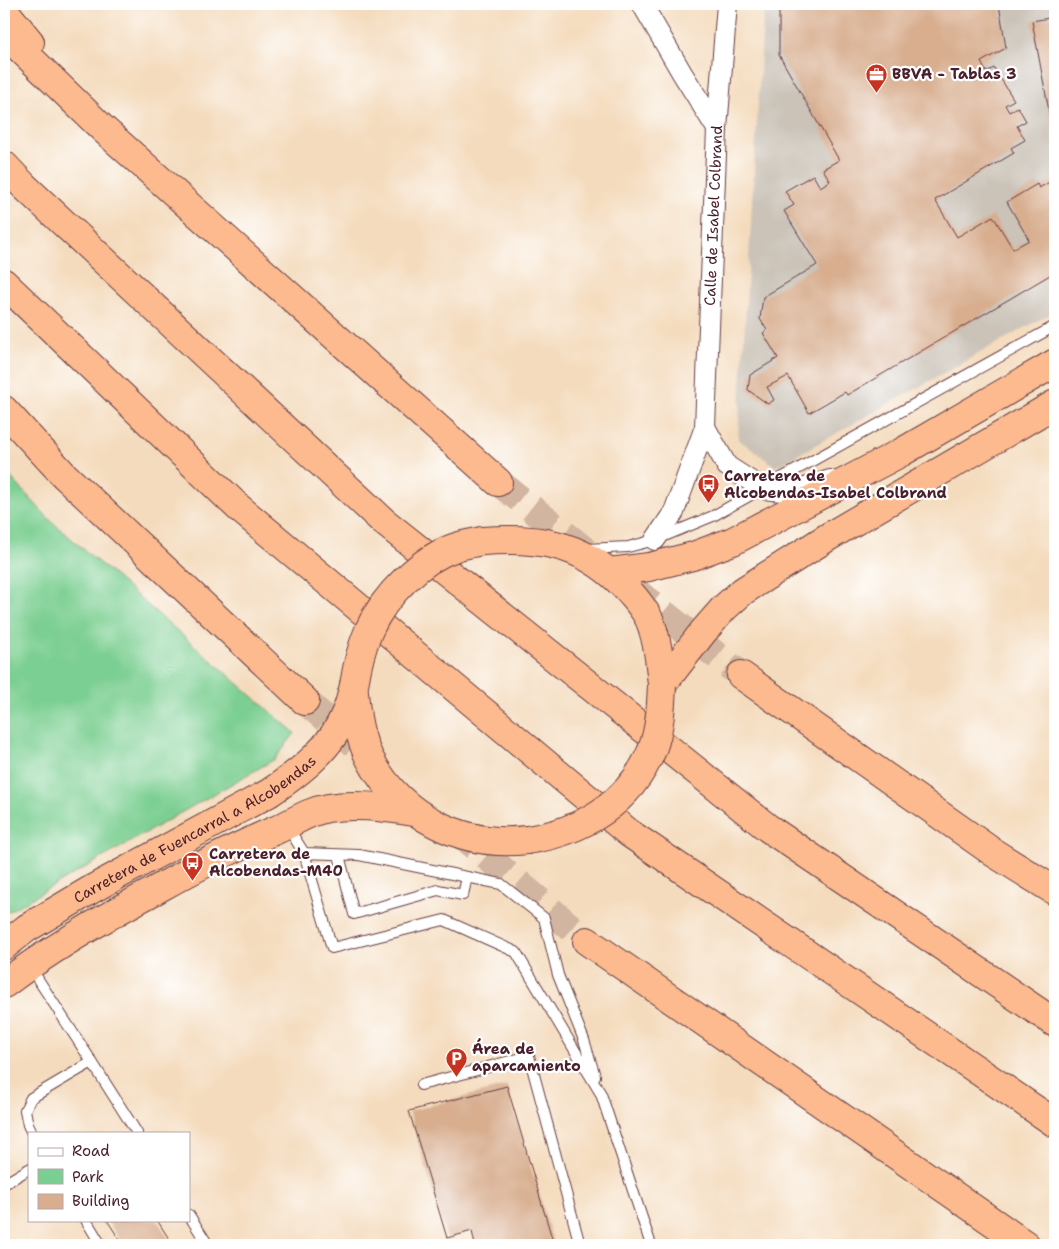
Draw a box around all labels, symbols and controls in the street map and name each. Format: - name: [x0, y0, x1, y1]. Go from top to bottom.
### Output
- office icon: BBVA - Tablas 3: [864, 62, 888, 93]
- place label: BBVA - Tablas 3: [892, 64, 1017, 84]
- street label: Calle de Isabel Colbrand: [700, 124, 727, 306]
- place label: Carretera de Alcobendas-Isabel Colbrand: [724, 466, 947, 503]
- bus stop icon: Carretera de Alcobendas-Isabel Colbrand: [696, 473, 720, 504]
- street label: Carretera de Fuencarral a Alcobendas: [70, 751, 321, 908]
- place label: Carretera de Alcobendas-M40: [209, 844, 343, 881]
- bus stop icon: Carretera de Alcobendas-M40: [181, 851, 205, 882]
- place label: Área de aparcamiento: [472, 1038, 581, 1076]
- parking icon: Área de aparcamiento: [444, 1046, 468, 1077]
- legend: [28, 1132, 190, 1222]
- text: Road: [72, 1141, 110, 1161]
- text: Park: [72, 1167, 104, 1187]
- text: Building: [72, 1191, 129, 1211]

